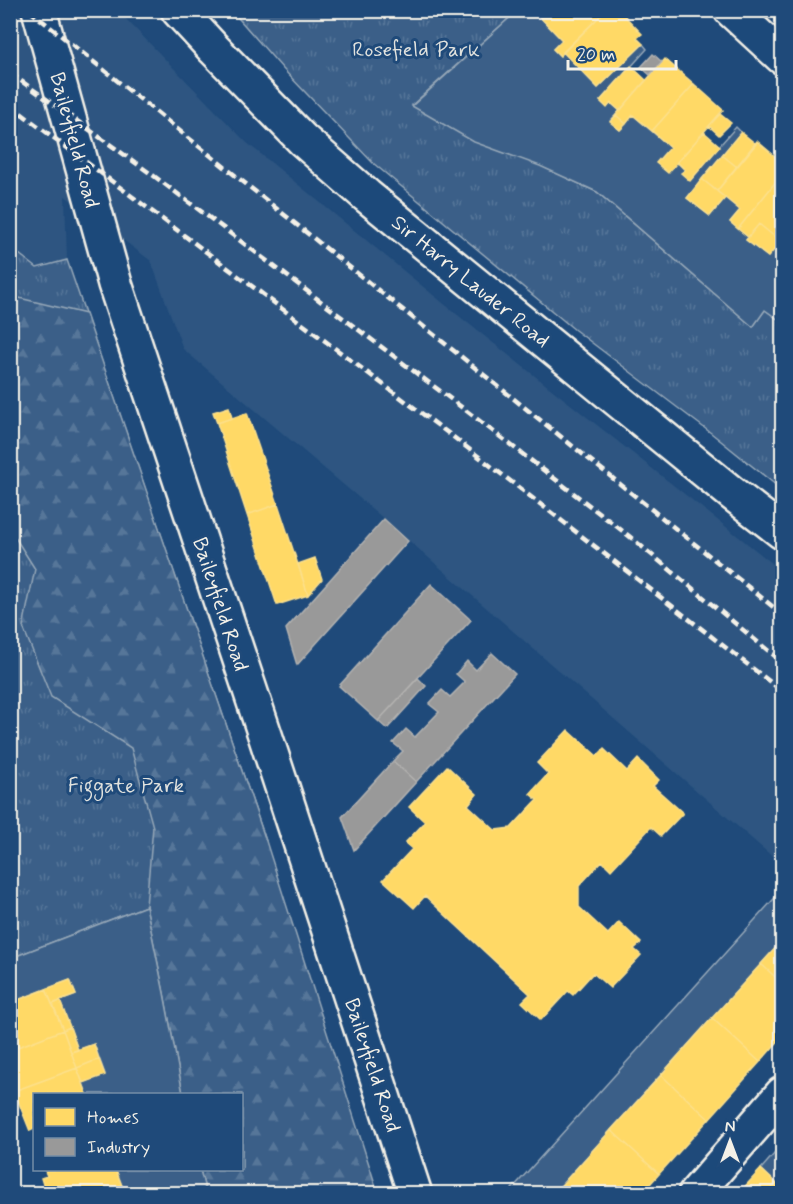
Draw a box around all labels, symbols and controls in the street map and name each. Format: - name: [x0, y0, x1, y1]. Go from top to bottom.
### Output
- scale bar: [568, 33, 676, 71]
- park label: Rosefield Park: [352, 36, 480, 64]
- text: 20 m: [577, 43, 615, 67]
- street label: Baileyfield Road: [43, 69, 106, 211]
- street label: Sir Harry Lauder Road: [385, 209, 556, 354]
- street label: Baileyfield Road: [185, 534, 255, 675]
- park label: Figgate Park: [68, 772, 185, 802]
- street label: Baileyfield Road: [337, 995, 407, 1136]
- legend: [33, 1093, 243, 1171]
- text: Homes: [87, 1106, 139, 1130]
- north arrow: [700, 1111, 760, 1171]
- text: N: [725, 1117, 735, 1138]
- text: Industry: [87, 1136, 150, 1160]

